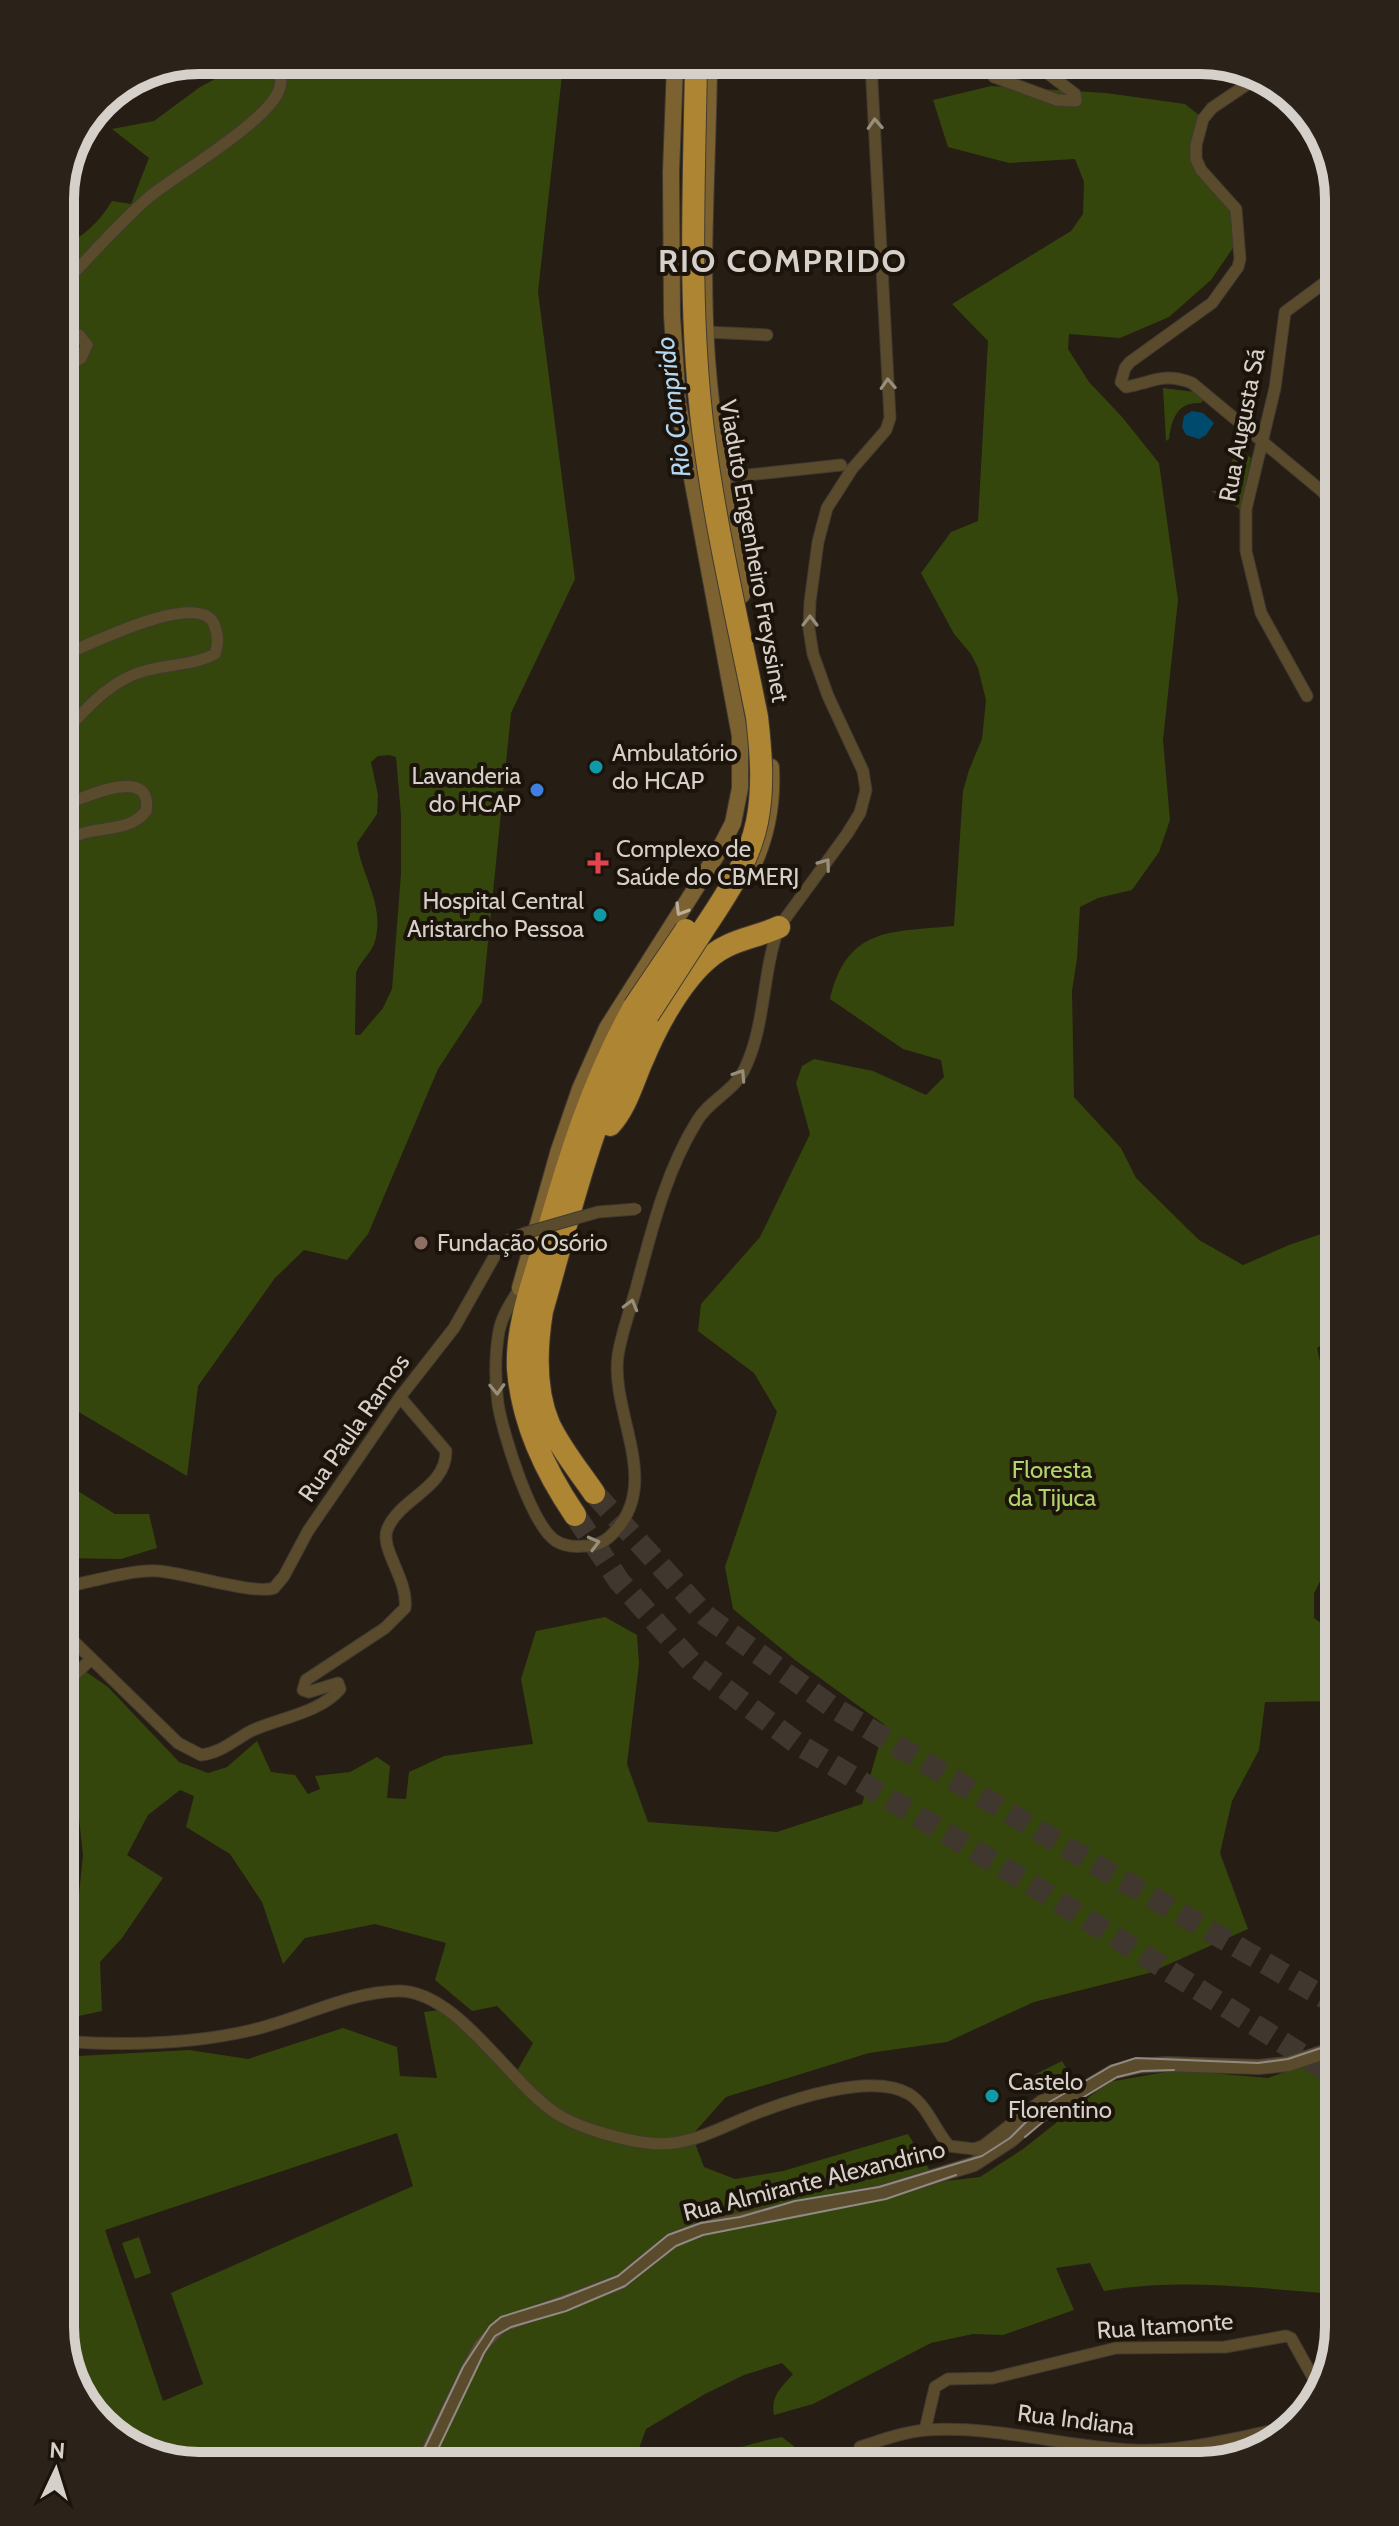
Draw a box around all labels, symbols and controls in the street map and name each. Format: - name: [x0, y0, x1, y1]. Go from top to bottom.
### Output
- one-way arrow: [866, 117, 883, 130]
- district label: RIO COMPRIDO: [658, 241, 908, 280]
- water label: Rio Comprido: [649, 335, 697, 479]
- street label: Rua Augusta Sá: [1212, 345, 1271, 504]
- one-way arrow: [880, 377, 897, 389]
- street label: Viaduto Engenheiro Freyssinet: [714, 397, 795, 705]
- one-way arrow: [801, 614, 819, 627]
- place label: Ambulatório do HCAP: [612, 738, 738, 795]
- marker: Ambulatório do HCAP: [587, 758, 605, 776]
- place label: Lavanderia do HCAP: [411, 761, 521, 818]
- marker: Lavanderia do HCAP: [528, 781, 546, 799]
- place label: Complexo de Saúde do CBMERJ: [616, 834, 799, 891]
- marker: Complexo de Saúde do CBMERJ: [587, 852, 609, 874]
- one-way arrow: [815, 858, 830, 873]
- place label: Hospital Central Aristarcho Pessoa: [407, 886, 584, 943]
- one-way arrow: [676, 901, 691, 916]
- marker: Hospital Central Aristarcho Pessoa: [591, 906, 609, 924]
- one-way arrow: [731, 1069, 746, 1083]
- place label: Fundação Osório: [437, 1228, 608, 1257]
- marker: Fundação Osório: [412, 1234, 430, 1252]
- one-way arrow: [622, 1298, 639, 1312]
- street label: Rua Paula Ramos: [292, 1348, 415, 1507]
- one-way arrow: [489, 1383, 506, 1396]
- park label: Floresta da Tijuca: [1008, 1455, 1096, 1512]
- one-way arrow: [587, 1535, 600, 1552]
- place label: Castelo Florentino: [1008, 2067, 1112, 2124]
- marker: Castelo Florentino: [983, 2087, 1001, 2105]
- street label: Rua Almirante Alexandrino: [680, 2134, 948, 2227]
- street label: Rua Itamonte: [1096, 2306, 1234, 2345]
- street label: Rua Indiana: [1016, 2398, 1137, 2441]
- north arrow: [16, 2430, 96, 2510]
- text: N: [49, 2437, 66, 2465]

